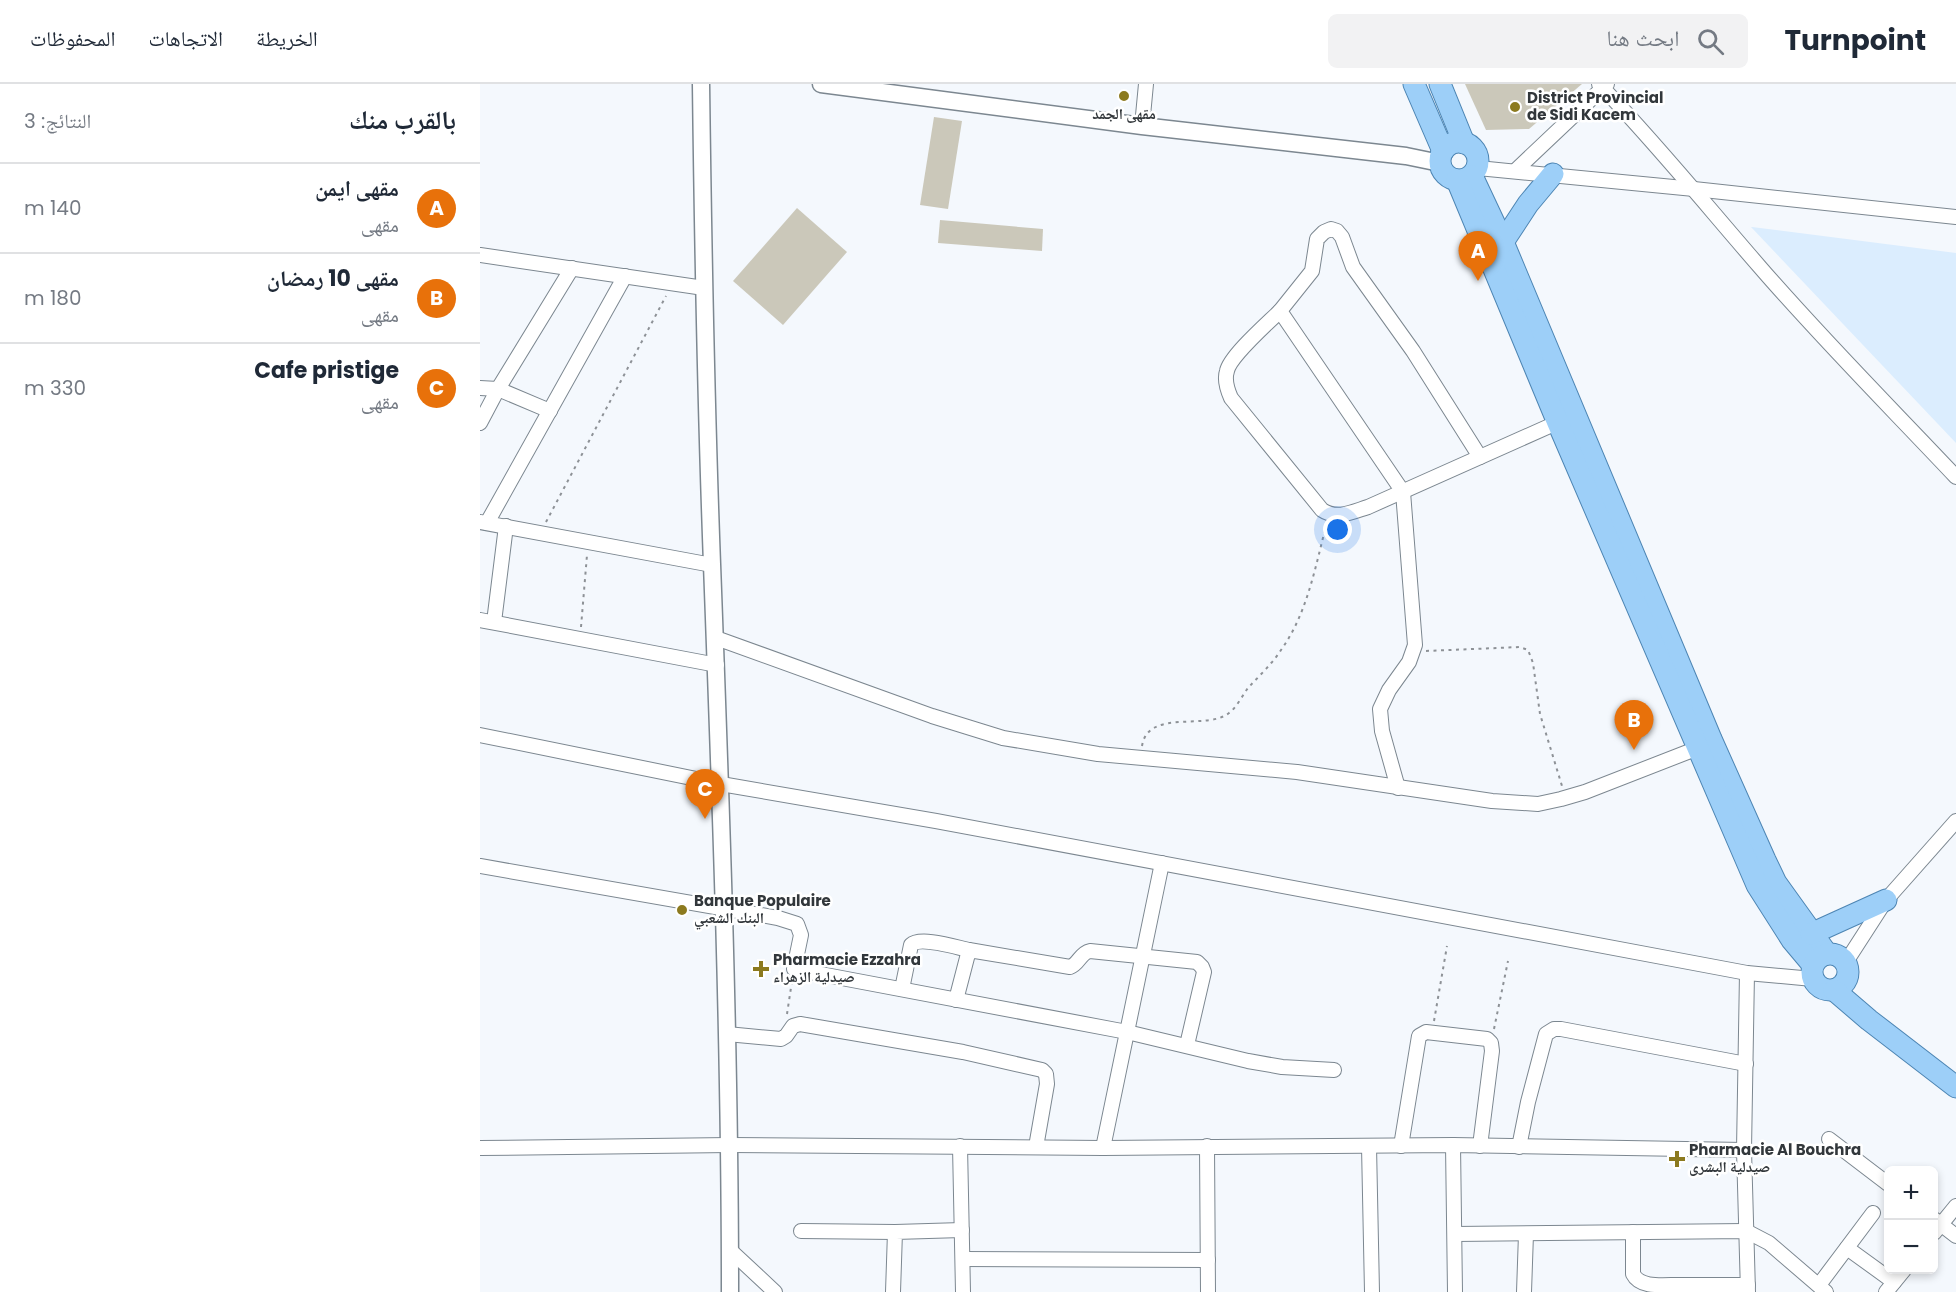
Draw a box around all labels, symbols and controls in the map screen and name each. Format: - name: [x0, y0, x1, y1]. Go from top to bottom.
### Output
- search box: [1328, 14, 1748, 68]
- text: Turnpoint: [1784, 21, 1926, 60]
- text: ابحث هنا: [1606, 23, 1679, 54]
- text: المحفوظات: [30, 24, 115, 53]
- text: الاتجاهات: [148, 24, 223, 53]
- text: الخريطة: [256, 24, 318, 53]
- icon: search: [1694, 25, 1727, 58]
- place label: District Provincial de Sidi Kacem: [1527, 87, 1663, 125]
- marker: مقهى الجمد: [1117, 89, 1131, 103]
- marker: District Provincial de Sidi Kacem: [1508, 100, 1522, 114]
- text: بالقرب منك: [349, 102, 456, 138]
- place label: مقهى الجمد: [1092, 103, 1156, 124]
- text: النتائج: 3: [24, 107, 91, 135]
- text: مقهى ايمن: [315, 173, 399, 204]
- text: 140 m: [24, 194, 82, 222]
- text: A: [429, 194, 444, 222]
- text: مقهى: [361, 211, 399, 239]
- pin: A: [1458, 232, 1498, 281]
- text: مقهى 10 رمضان: [267, 263, 399, 294]
- text: 180 m: [24, 284, 82, 312]
- text: B: [430, 284, 443, 312]
- text: مقهى: [361, 301, 399, 329]
- text: Cafe pristige: [254, 355, 399, 386]
- text: 330 m: [24, 374, 86, 402]
- text: C: [429, 374, 444, 402]
- text: مقهى: [361, 388, 399, 416]
- your location: [1323, 515, 1352, 544]
- pin: B: [1614, 700, 1654, 750]
- pin: C: [686, 770, 724, 819]
- place label: Banque Populaire البنك الشعبي: [694, 890, 831, 930]
- marker: Banque Populaire البنك الشعبي: [675, 903, 689, 917]
- place label: Pharmacie Ezzahra صيدلية الزهراء: [773, 949, 921, 987]
- marker: Pharmacie Ezzahra صيدلية الزهراء: [754, 962, 768, 976]
- place label: Pharmacie Al Bouchra صيدلية البشرى: [1689, 1139, 1861, 1177]
- marker: Pharmacie Al Bouchra صيدلية البشرى: [1670, 1152, 1684, 1166]
- map controls: [1884, 1166, 1938, 1274]
- button: +: [1884, 1166, 1938, 1220]
- button: −: [1884, 1220, 1938, 1274]

